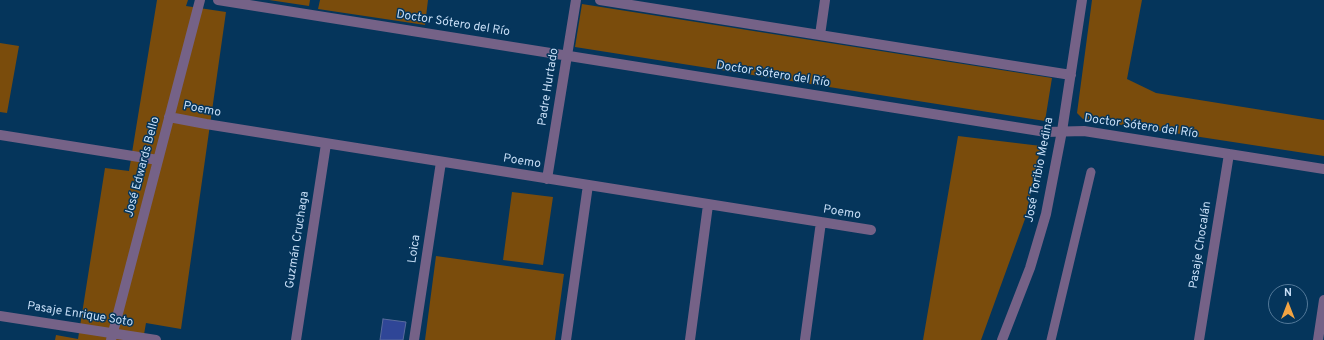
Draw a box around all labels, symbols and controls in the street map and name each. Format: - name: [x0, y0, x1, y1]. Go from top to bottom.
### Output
- street label: Doctor Sótero del Río: [395, 8, 511, 40]
- street label: Padre Hurtado: [536, 47, 562, 127]
- street label: Doctor Sótero del Río: [715, 59, 831, 91]
- street label: Poemo: [182, 99, 222, 121]
- street label: Doctor Sótero del Río: [1083, 112, 1199, 142]
- street label: José Edwards Bello: [123, 115, 163, 219]
- street label: José Toribio Medina: [1023, 116, 1057, 224]
- street label: Poemo: [502, 152, 542, 172]
- street label: Guzmán Cruchaga: [283, 190, 313, 290]
- street label: Pasaje Chocalán: [1187, 200, 1215, 290]
- street label: Poemo: [822, 203, 862, 223]
- street label: Loica: [406, 234, 424, 264]
- north arrow: [1268, 284, 1308, 324]
- text: N: [1284, 286, 1292, 300]
- street label: Pasaje Enrique Soto: [26, 300, 134, 330]

